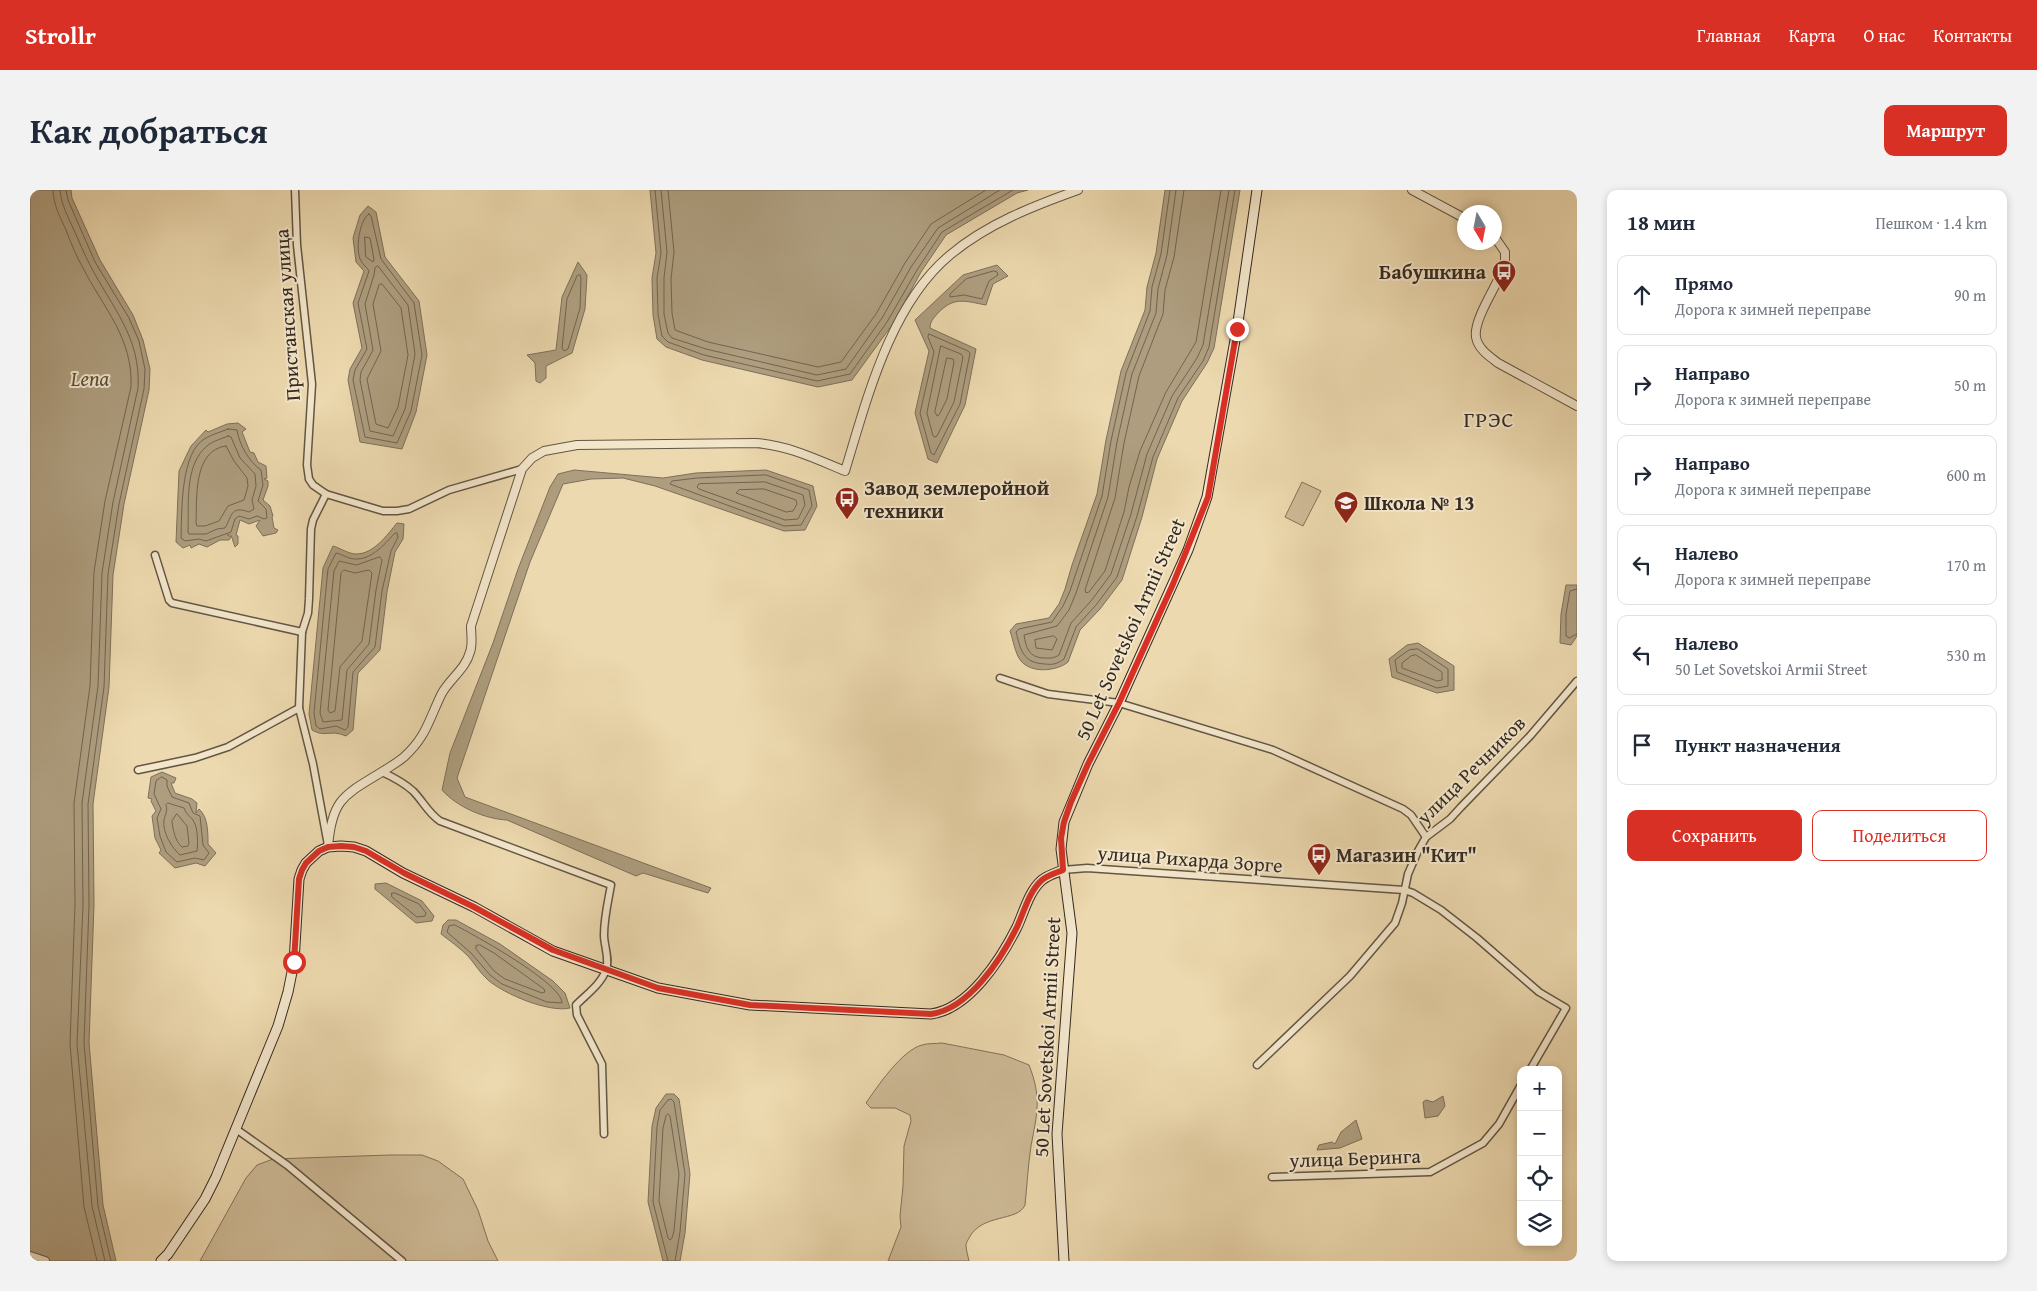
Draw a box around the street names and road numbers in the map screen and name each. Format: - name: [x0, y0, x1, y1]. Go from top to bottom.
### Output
- street label: Пристанская улица: [266, 227, 307, 402]
- street label: 50 Let Sovetskoi Armii Street: [1067, 513, 1192, 745]
- street label: улица Речников: [1409, 709, 1532, 831]
- street label: улица Рихарда Зорге: [1095, 837, 1284, 879]
- street label: 50 Let Sovetskoi Armii Street: [1026, 916, 1067, 1158]
- street label: улица Беринга: [1288, 1141, 1422, 1174]

